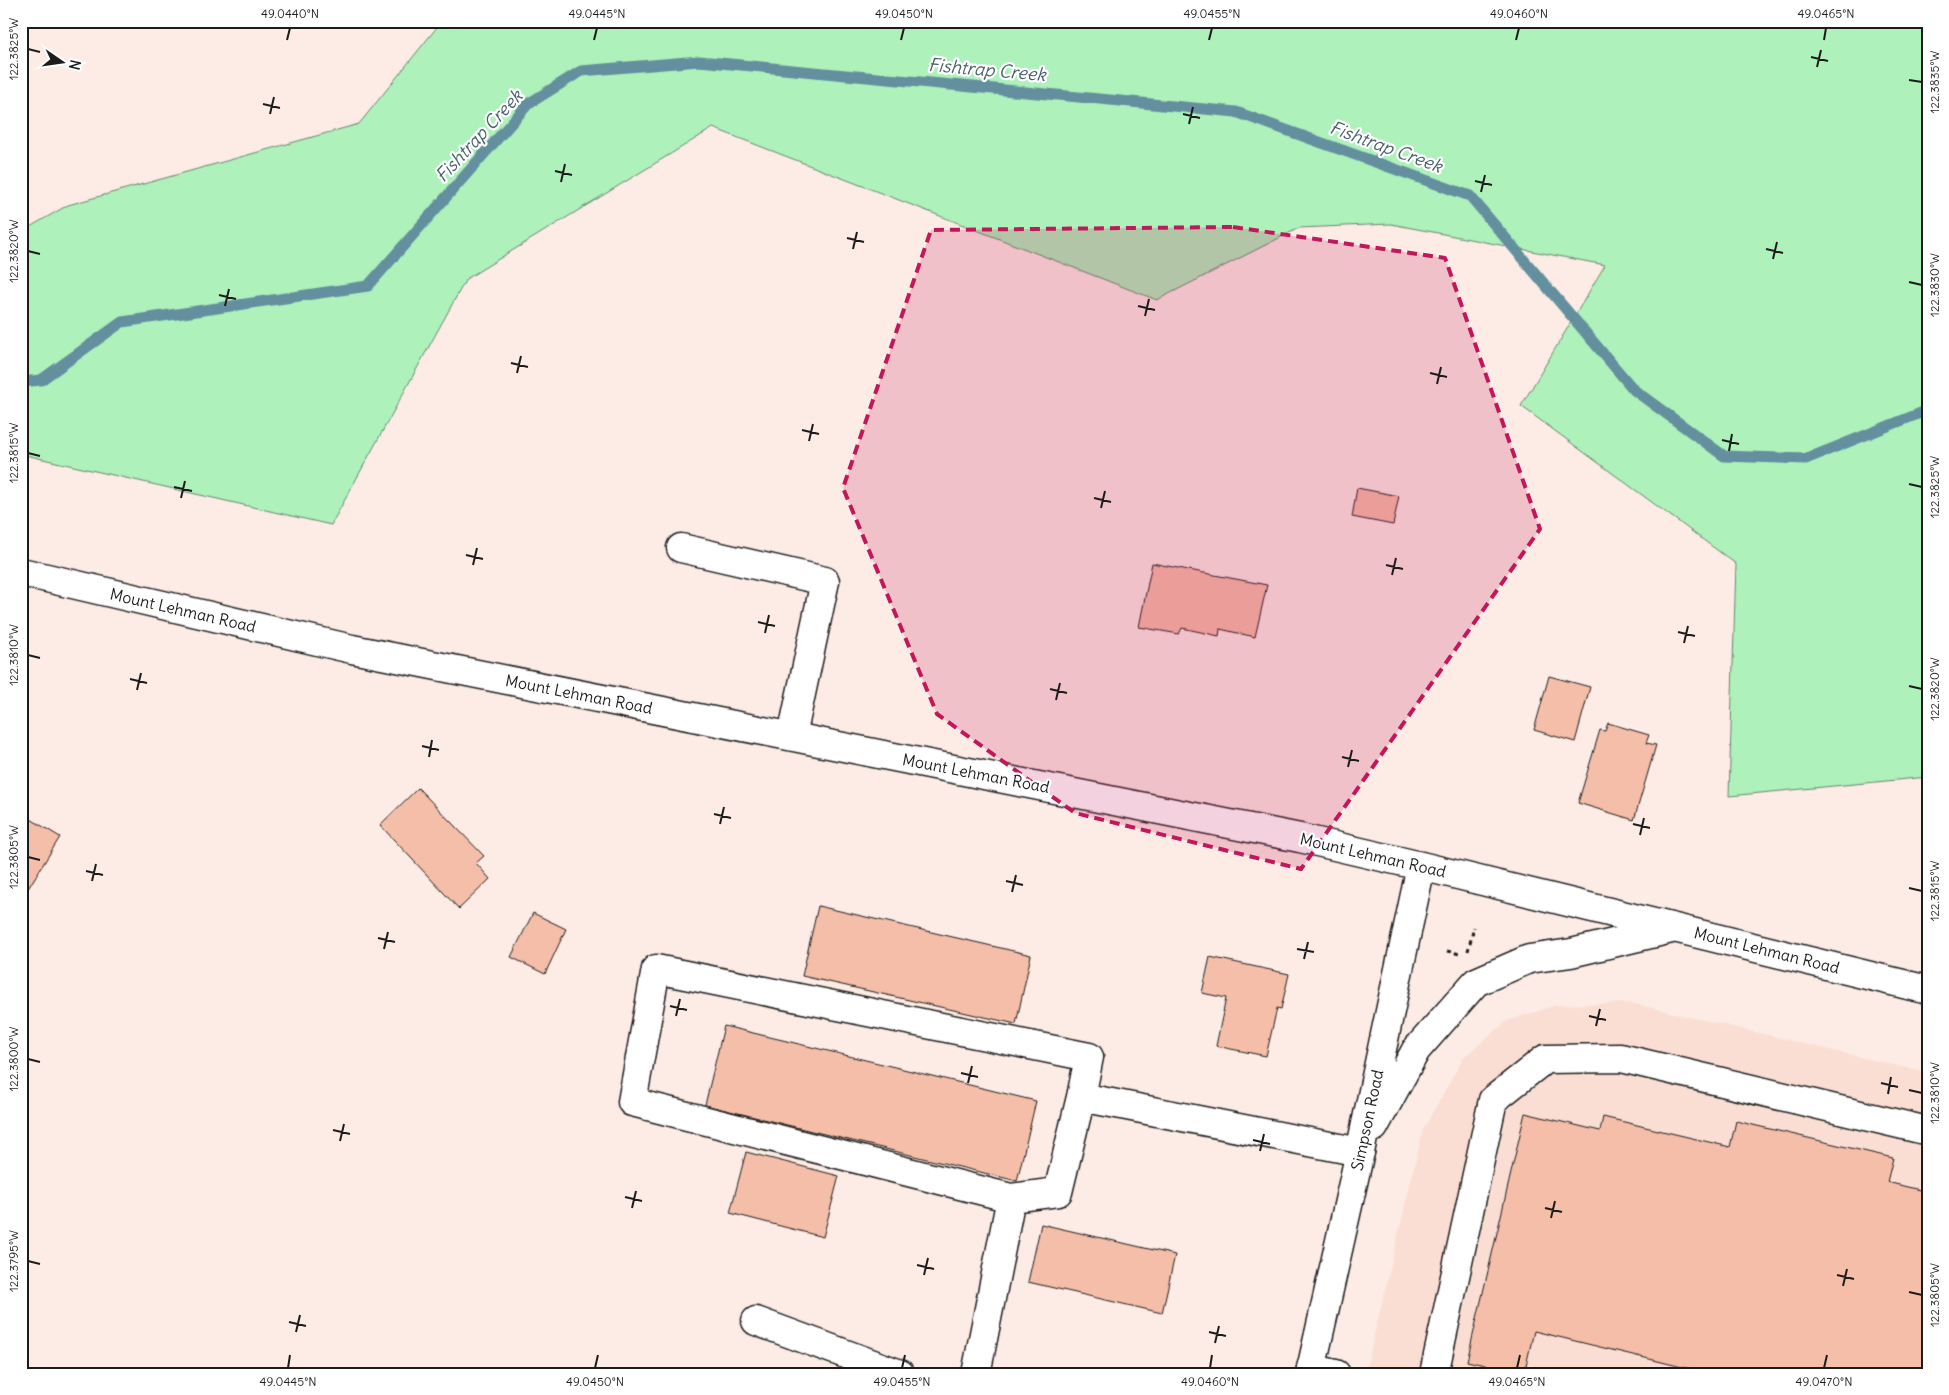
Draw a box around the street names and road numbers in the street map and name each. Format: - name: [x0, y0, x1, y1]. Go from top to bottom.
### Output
- street label: Mount Lehman Road: [108, 583, 258, 637]
- street label: Mount Lehman Road: [504, 670, 654, 718]
- street label: Mount Lehman Road: [901, 749, 1051, 797]
- street label: Mount Lehman Road: [1298, 828, 1448, 882]
- street label: Mount Lehman Road: [1692, 922, 1842, 978]
- street label: Simpson Road: [1347, 1068, 1387, 1172]

